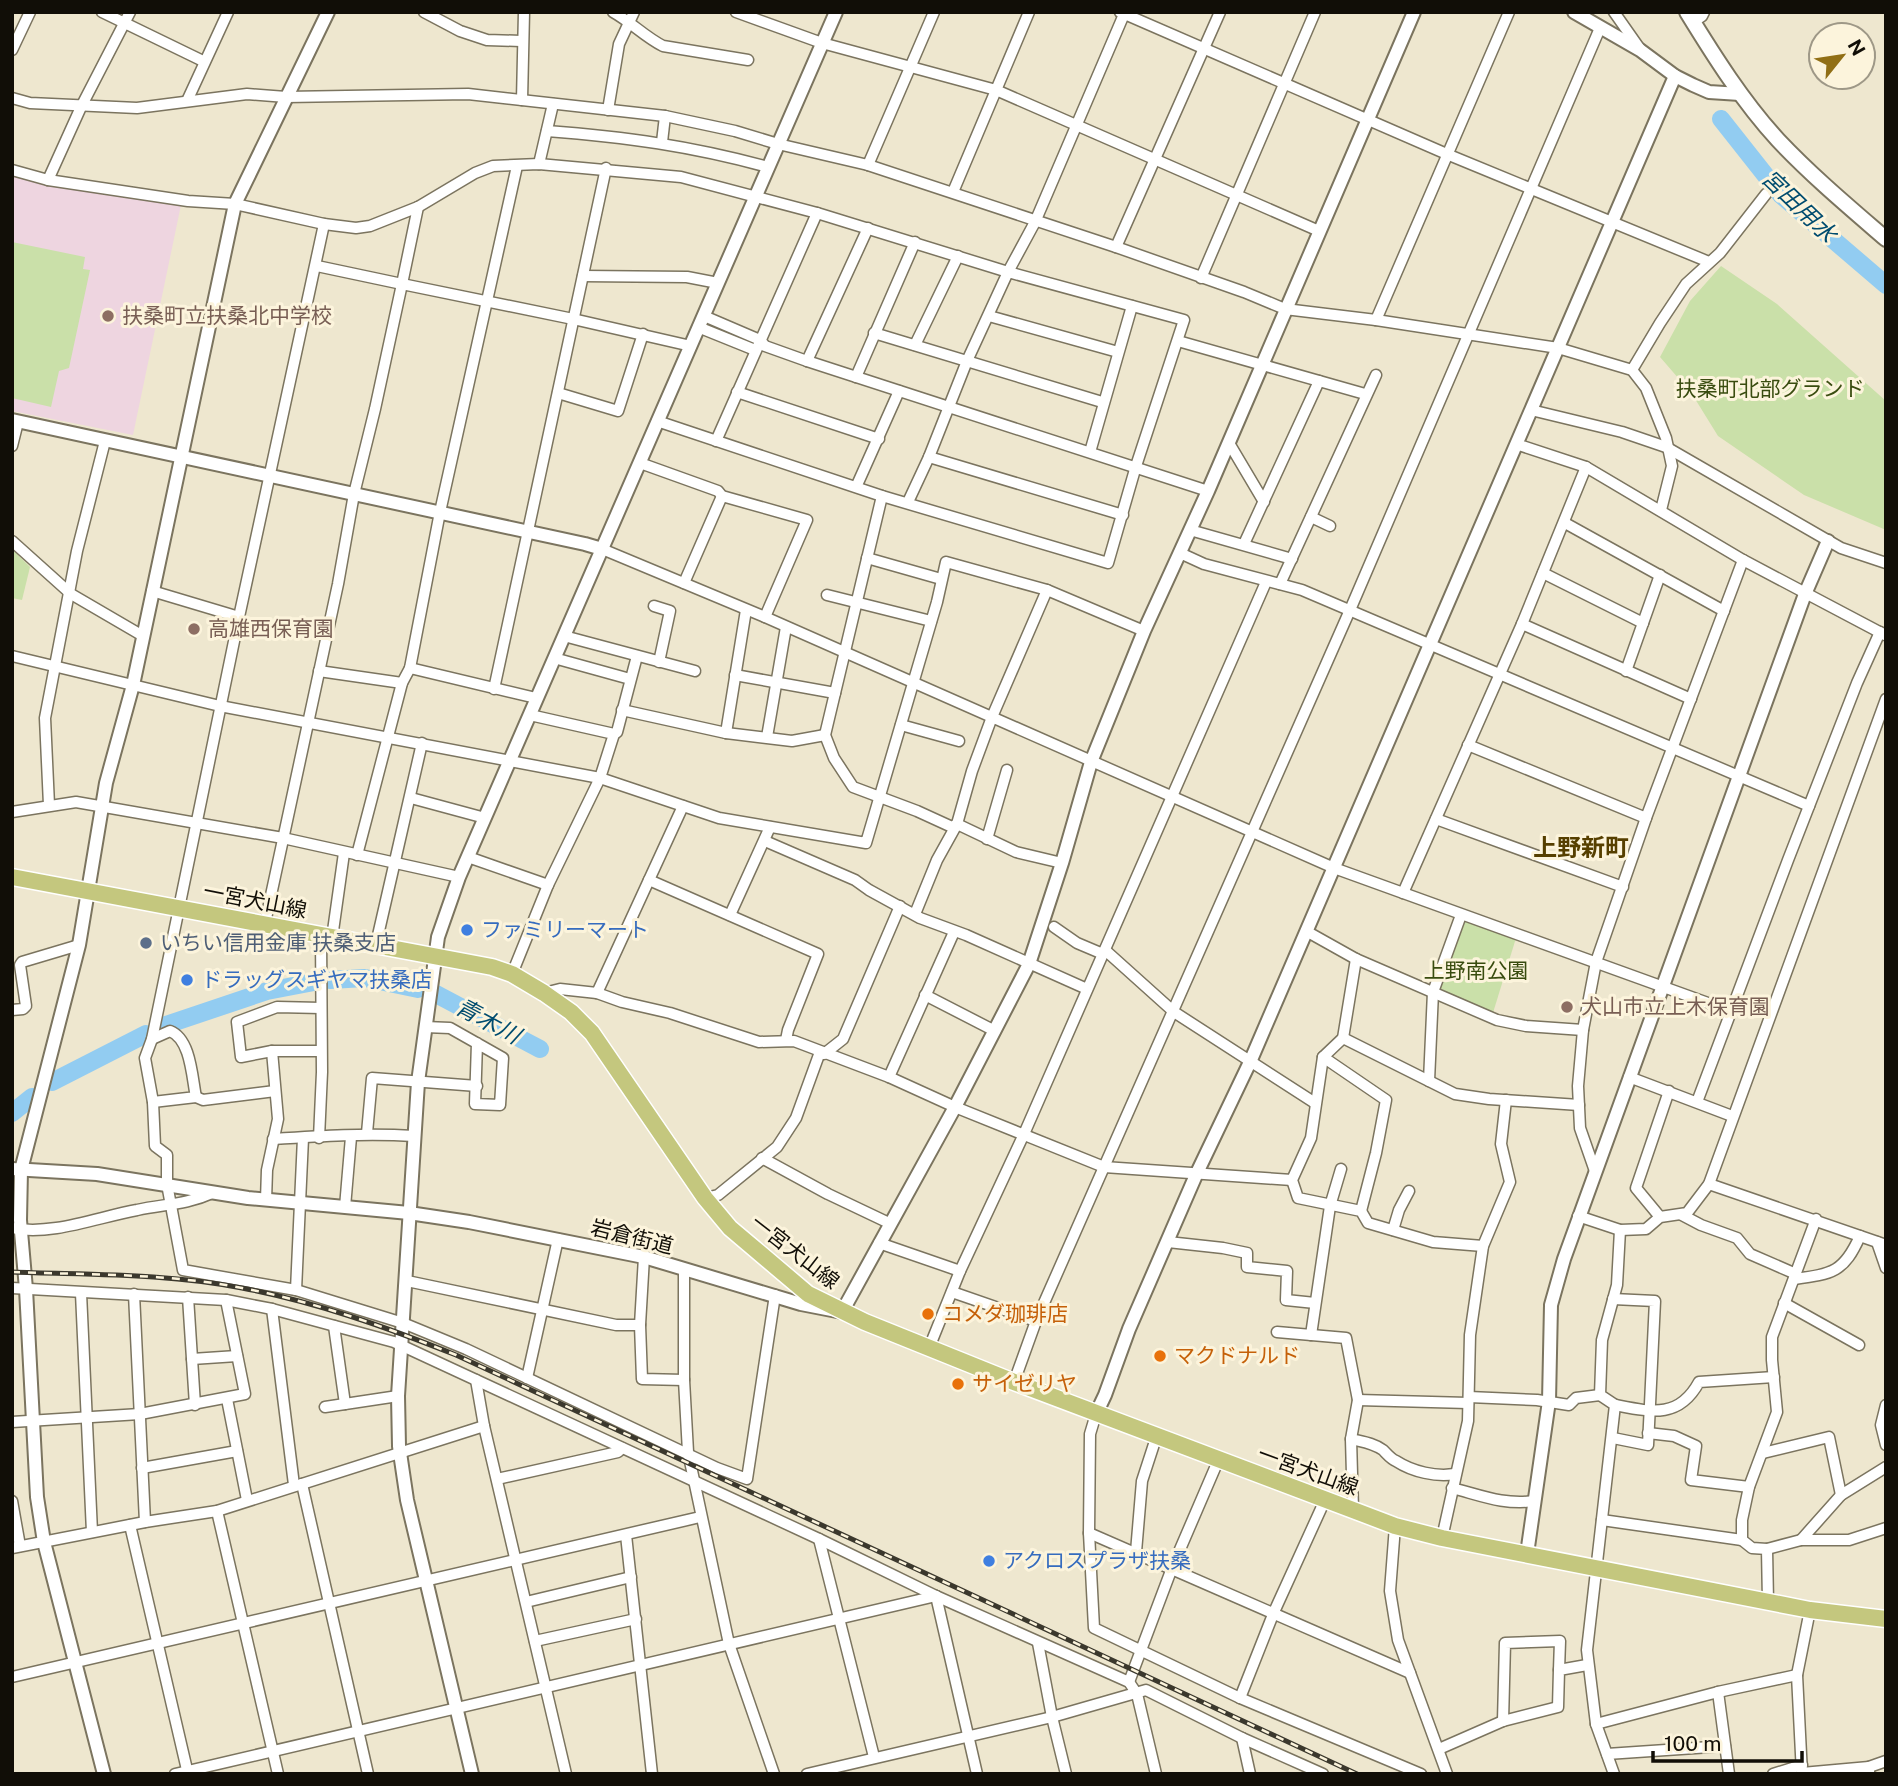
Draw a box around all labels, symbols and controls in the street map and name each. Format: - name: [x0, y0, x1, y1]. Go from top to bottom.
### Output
- north arrow: [1807, 21, 1877, 91]
- text: N: [1843, 36, 1870, 59]
- water label: 宮田用水: [1757, 164, 1844, 249]
- place label: 扶桑町立扶桑北中学校: [122, 303, 332, 328]
- marker: 扶桑町立扶桑北中学校: [100, 308, 116, 324]
- park label: 扶桑町北部グランド: [1676, 376, 1865, 401]
- place label: 高雄西保育園: [208, 616, 334, 641]
- marker: 高雄西保育園: [186, 621, 202, 637]
- district label: 上野新町: [1533, 833, 1629, 861]
- street label: 一宮犬山線: [201, 878, 309, 923]
- place label: ファミリーマート: [481, 917, 649, 942]
- marker: ファミリーマート: [459, 922, 475, 938]
- place label: いちい信用金庫 扶桑支店: [160, 930, 396, 955]
- marker: いちい信用金庫 扶桑支店: [138, 935, 154, 951]
- park label: 上野南公園: [1424, 958, 1529, 983]
- place label: ドラッグスギヤマ扶桑店: [201, 967, 432, 992]
- marker: ドラッグスギヤマ扶桑店: [179, 972, 195, 988]
- water label: 青木川: [451, 992, 528, 1050]
- place label: 犬山市立上木保育園: [1581, 994, 1770, 1019]
- marker: 犬山市立上木保育園: [1559, 999, 1575, 1015]
- street label: 一宮犬山線: [746, 1209, 844, 1294]
- street label: 岩倉街道: [588, 1214, 676, 1259]
- place label: コメダ珈琲店: [942, 1301, 1068, 1326]
- marker: コメダ珈琲店: [920, 1306, 936, 1322]
- place label: マクドナルド: [1174, 1343, 1300, 1368]
- marker: マクドナルド: [1152, 1348, 1168, 1364]
- place label: サイゼリヤ: [972, 1371, 1077, 1396]
- marker: サイゼリヤ: [950, 1376, 966, 1392]
- street label: 一宮犬山線: [1255, 1441, 1362, 1500]
- place label: アクロスプラザ扶桑: [1003, 1548, 1191, 1573]
- marker: アクロスプラザ扶桑: [981, 1553, 997, 1569]
- scale bar: [1653, 1720, 1802, 1764]
- text: 100 m: [1664, 1731, 1721, 1756]

